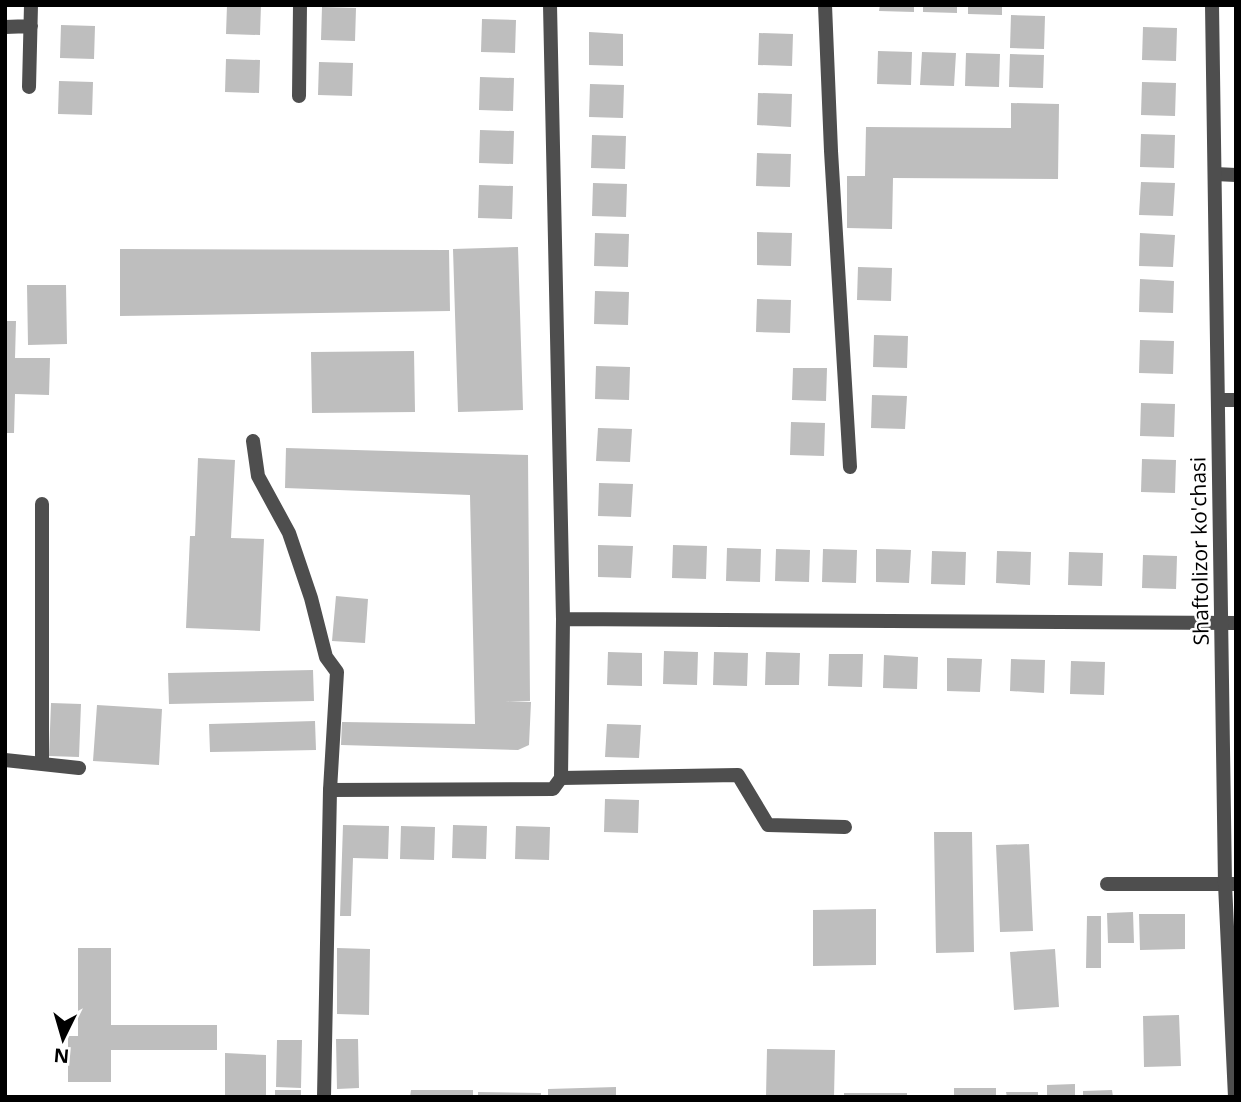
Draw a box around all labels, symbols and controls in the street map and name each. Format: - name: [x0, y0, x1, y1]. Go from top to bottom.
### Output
- street label: Shaftolizor ko'chasi: [1183, 457, 1215, 646]
- north arrow: [28, 1004, 98, 1074]
- text: N: [53, 1042, 70, 1070]

